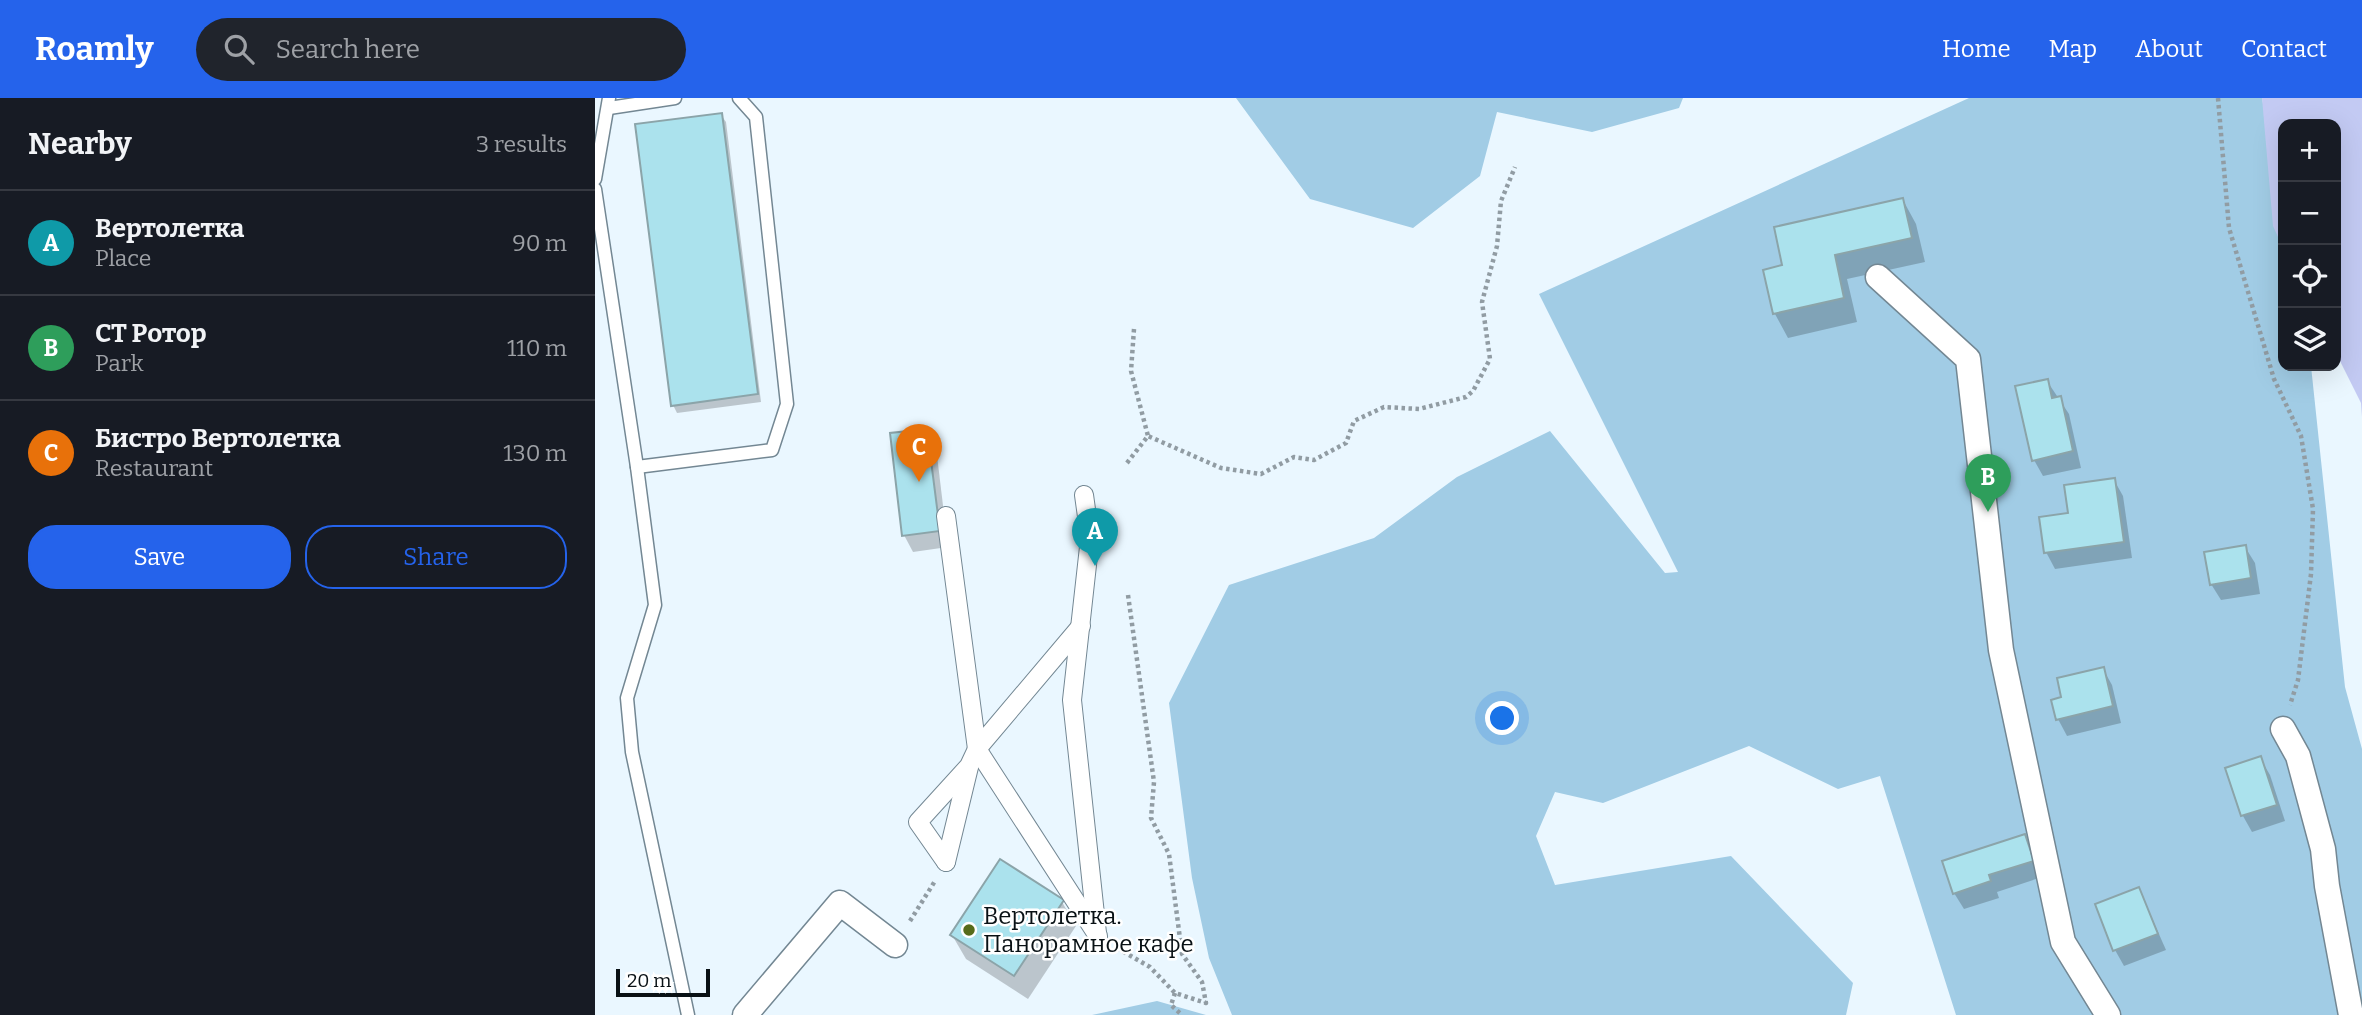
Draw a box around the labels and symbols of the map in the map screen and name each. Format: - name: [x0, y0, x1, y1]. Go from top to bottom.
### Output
- pin: C: [896, 424, 942, 482]
- pin: B: [1965, 454, 2011, 512]
- pin: A: [1072, 508, 1118, 566]
- your location: [1485, 701, 1519, 735]
- place label: Вертолетка. Панорамное кафе: [983, 902, 1194, 958]
- marker: Вертолетка. Панорамное кафе: [961, 922, 977, 938]
- scale bar: [616, 966, 711, 998]

